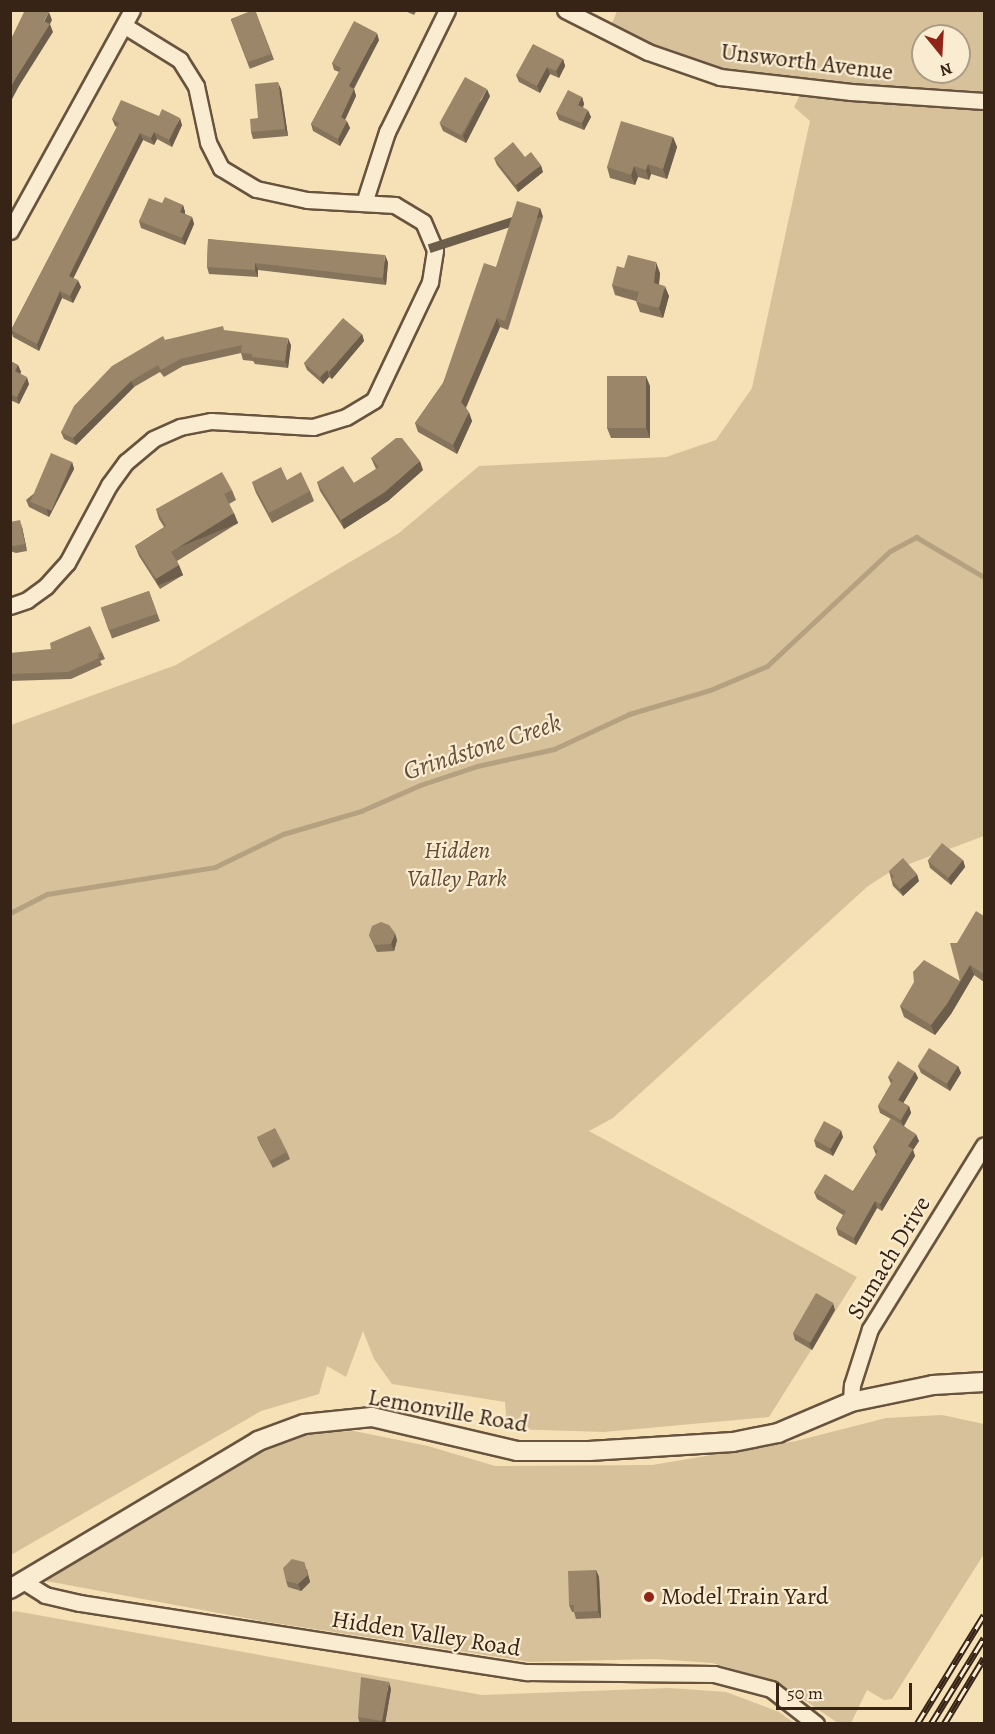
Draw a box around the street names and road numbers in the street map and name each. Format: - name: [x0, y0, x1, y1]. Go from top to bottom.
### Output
- street label: Unsworth Avenue: [719, 37, 895, 87]
- street label: Sumach Drive: [841, 1191, 937, 1325]
- street label: Lemonville Road: [366, 1383, 530, 1439]
- street label: Hidden Valley Road: [329, 1605, 523, 1663]

